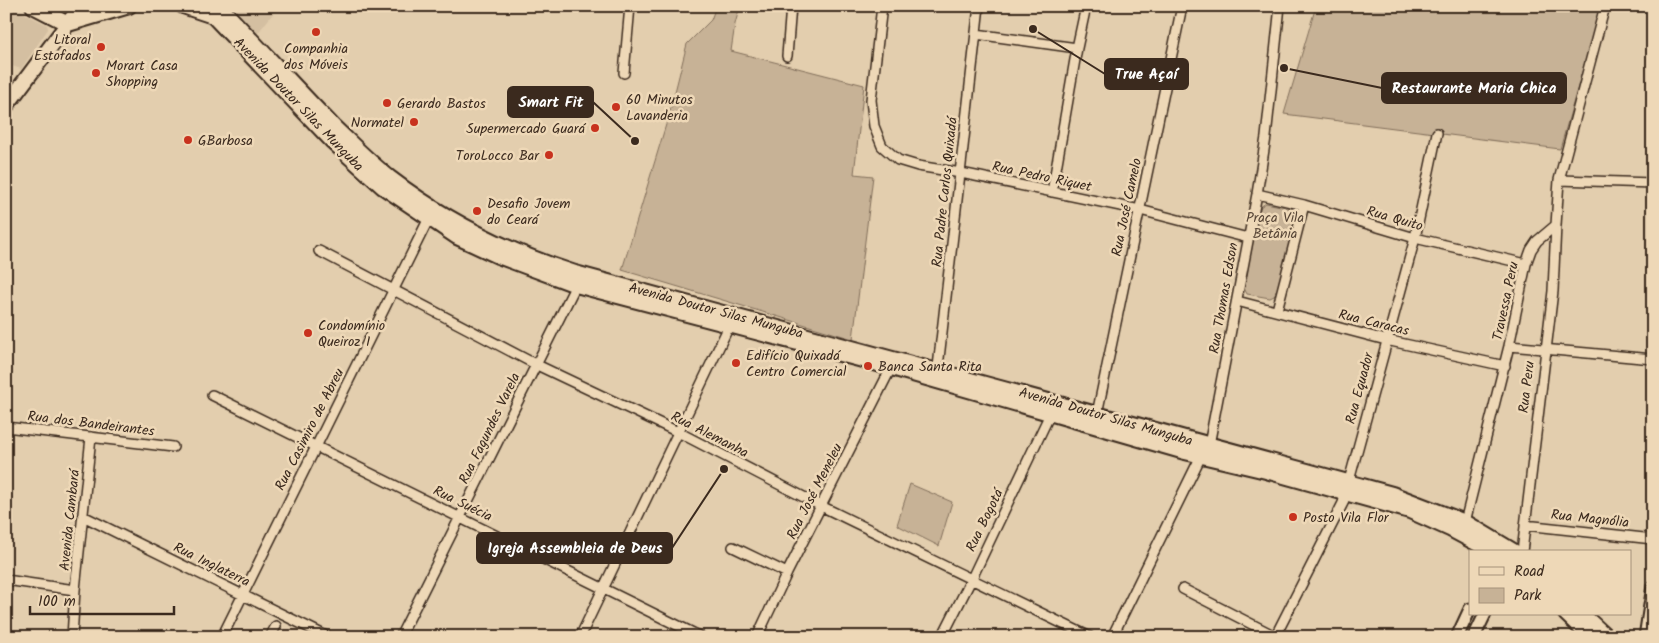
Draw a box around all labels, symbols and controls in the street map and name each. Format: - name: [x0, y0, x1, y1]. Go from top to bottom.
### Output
- marker: Companhia dos Móveis: [310, 26, 322, 38]
- place label: Litoral Estofados: [34, 29, 92, 67]
- street label: Avenida Doutor Silas Munguba: [228, 32, 369, 177]
- place label: Companhia dos Móveis: [284, 38, 348, 76]
- marker: Litoral Estofados: [95, 41, 107, 53]
- place label: Morart Casa Shopping: [106, 55, 178, 93]
- callout: True Açaí: [1105, 59, 1188, 89]
- text: True Açaí: [1115, 63, 1180, 87]
- marker: Morart Casa Shopping: [90, 67, 102, 79]
- callout: Restaurante Maria Chica: [1382, 73, 1566, 103]
- text: Restaurante Maria Chica: [1392, 77, 1557, 101]
- callout: Smart Fit: [508, 87, 593, 117]
- place label: 60 Minutos Lavanderia: [626, 89, 693, 127]
- text: Smart Fit: [519, 91, 584, 115]
- place label: Gerardo Bastos: [397, 93, 486, 115]
- marker: Gerardo Bastos: [381, 97, 393, 109]
- marker: 60 Minutos Lavanderia: [610, 101, 622, 113]
- place label: Normatel: [351, 112, 405, 134]
- street label: Rua Padre Carlos Quixadá: [926, 115, 964, 268]
- marker: Normatel: [408, 116, 420, 128]
- place label: Supermercado Guará: [466, 118, 586, 140]
- marker: Supermercado Guará: [589, 122, 601, 134]
- place label: GBarbosa: [198, 130, 253, 152]
- marker: GBarbosa: [182, 134, 194, 146]
- place label: ToroLocco Bar: [456, 145, 540, 167]
- marker: ToroLocco Bar: [543, 149, 555, 161]
- street label: Rua Pedro Riquet: [990, 156, 1094, 198]
- street label: Rua José Camelo: [1106, 156, 1148, 258]
- place label: Desafio Jovem do Ceará: [487, 193, 570, 231]
- street label: Rua Quito: [1364, 200, 1426, 238]
- marker: Desafio Jovem do Ceará: [471, 205, 483, 217]
- park label: Praça Vila Betânia: [1246, 207, 1304, 245]
- street label: Rua Thomas Edson: [1203, 241, 1245, 356]
- street label: Travessa Peru: [1487, 259, 1525, 343]
- street label: Avenida Doutor Silas Munguba: [626, 277, 805, 345]
- street label: Rua Caracas: [1336, 304, 1411, 342]
- place label: Condomínio Queiroz I: [318, 315, 385, 353]
- marker: Condomínio Queiroz I: [302, 327, 314, 339]
- place label: Edifício Quixadá Centro Comercial: [746, 345, 847, 383]
- street label: Rua Equador: [1340, 349, 1380, 426]
- place label: Banca Santa Rita: [878, 356, 982, 378]
- marker: Edifício Quixadá Centro Comercial: [730, 357, 742, 369]
- marker: Banca Santa Rita: [862, 360, 874, 372]
- street label: Rua Peru: [1513, 360, 1541, 414]
- street label: Rua Casimiro de Abreu: [269, 364, 350, 495]
- street label: Rua Fagundes Varela: [453, 369, 526, 488]
- street label: Avenida Doutor Silas Munguba: [1016, 382, 1195, 452]
- street label: Rua dos Bandeirantes: [26, 405, 156, 443]
- street label: Rua Alemanha: [667, 406, 752, 464]
- street label: Rua José Meneleu: [781, 439, 849, 543]
- street label: Avenida Cambará: [54, 467, 86, 572]
- street label: Rua Suécia: [429, 480, 496, 528]
- street label: Rua Bogotá: [960, 484, 1010, 556]
- street label: Rua Magnólia: [1550, 504, 1630, 534]
- place label: Posto Vila Flor: [1303, 507, 1390, 529]
- marker: Posto Vila Flor: [1287, 511, 1299, 523]
- callout: Igreja Assembleia de Deus: [477, 533, 672, 563]
- street label: Rua Inglaterra: [169, 537, 254, 593]
- text: Igreja Assembleia de Deus: [488, 537, 662, 561]
- legend: [1469, 550, 1632, 616]
- text: Road: [1514, 560, 1545, 584]
- scale bar: [30, 583, 174, 615]
- text: Park: [1514, 584, 1542, 608]
- text: 100 m: [38, 590, 76, 614]

